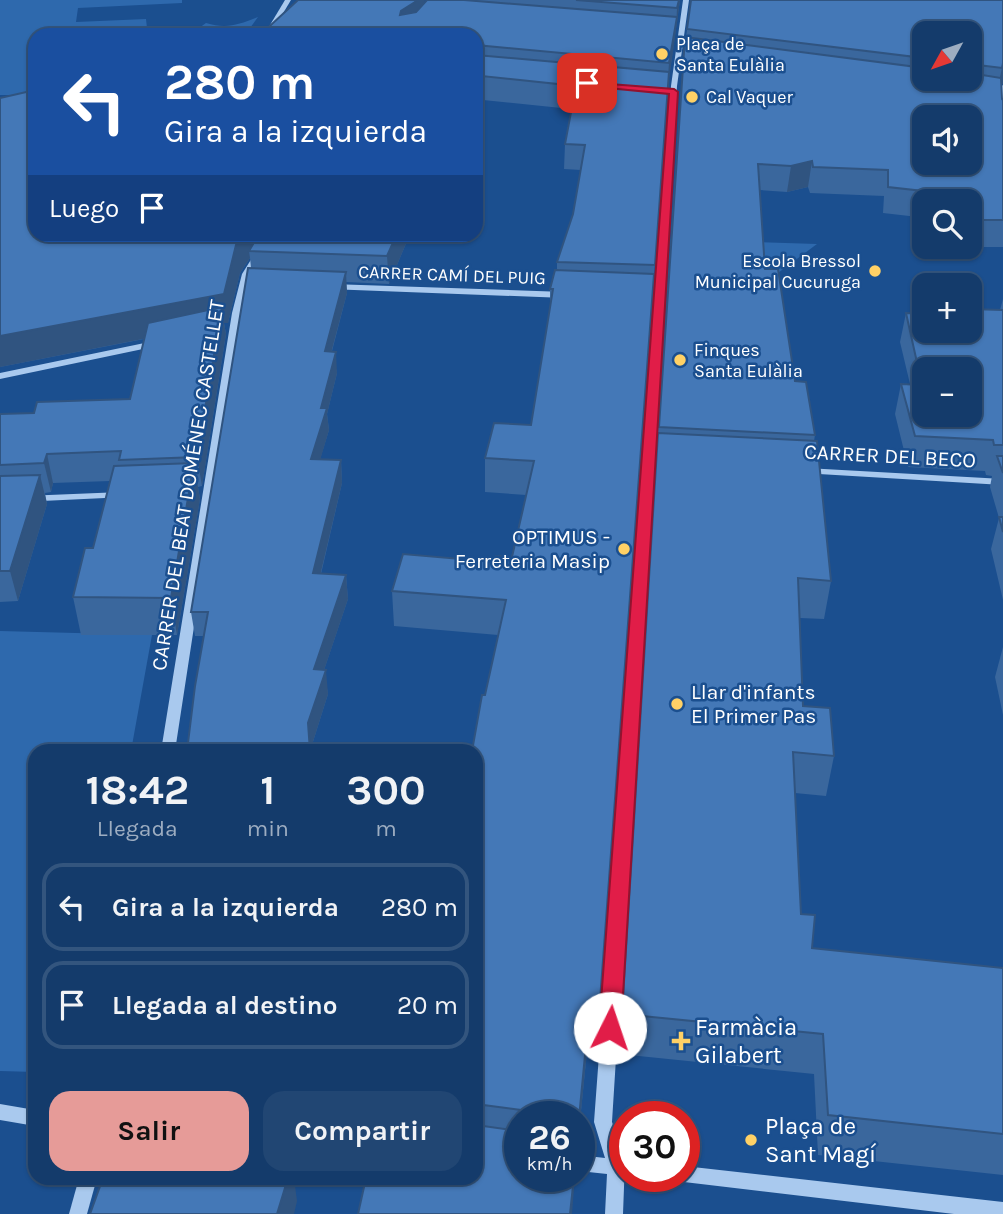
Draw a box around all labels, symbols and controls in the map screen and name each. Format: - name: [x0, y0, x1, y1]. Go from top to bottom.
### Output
- north arrow: [912, 21, 982, 91]
- map controls: [912, 21, 982, 427]
- place label: Plaça de Santa Eulàlia: [676, 33, 785, 76]
- marker: Plaça de Santa Eulàlia: [654, 46, 670, 62]
- pin: [557, 53, 617, 113]
- text: 280 m: [164, 54, 315, 111]
- icon: left: [49, 56, 140, 147]
- icon: arrive: [568, 64, 606, 102]
- place label: Cal Vaquer: [706, 86, 793, 108]
- marker: Cal Vaquer: [684, 89, 700, 105]
- button: sound: [912, 105, 982, 175]
- text: Gira a la izquierda: [164, 113, 427, 150]
- icon: arrive: [133, 189, 171, 227]
- button: search: [912, 189, 982, 259]
- text: Luego: [49, 193, 119, 224]
- place label: Escola Bressol Municipal Cucuruga: [695, 250, 861, 293]
- street label: CARRER CAMÍ DEL PUIG: [358, 260, 546, 289]
- marker: Escola Bressol Municipal Cucuruga: [867, 263, 883, 279]
- button: +: [912, 273, 982, 343]
- street label: CARRER DEL BEAT DOMÉNEC CASTELLET: [147, 297, 229, 672]
- place label: Finques Santa Eulàlia: [694, 339, 803, 382]
- marker: Finques Santa Eulàlia: [672, 352, 688, 368]
- button: −: [912, 357, 982, 427]
- street label: CARRER DEL BECO: [803, 440, 977, 472]
- place label: OPTIMUS - Ferreteria Masip: [455, 525, 610, 573]
- marker: OPTIMUS - Ferreteria Masip: [616, 541, 632, 557]
- place label: Llar d'infants El Primer Pas: [691, 680, 816, 728]
- marker: Llar d'infants El Primer Pas: [669, 696, 685, 712]
- text: 18:42: [85, 765, 189, 815]
- text: 1: [260, 765, 275, 815]
- text: 300: [346, 765, 426, 815]
- text: Llegada: [97, 815, 178, 842]
- text: min: [247, 815, 289, 842]
- text: m: [375, 815, 397, 842]
- icon: left: [53, 888, 91, 926]
- text: Gira a la izquierda: [112, 892, 339, 923]
- text: 280 m: [381, 892, 458, 923]
- icon: arrive: [53, 986, 91, 1024]
- text: Llegada al destino: [112, 990, 338, 1021]
- text: 20 m: [397, 990, 458, 1021]
- position arrow: [573, 991, 647, 1065]
- place label: Farmàcia Gilabert: [695, 1013, 797, 1069]
- marker: Farmàcia Gilabert: [673, 1033, 689, 1049]
- button: Salir: [49, 1091, 249, 1171]
- button: Compartir: [263, 1091, 462, 1171]
- speed limit sign: 30: [609, 1101, 700, 1192]
- place label: Plaça de Sant Magí: [765, 1112, 877, 1168]
- text: 26: [528, 1117, 571, 1158]
- marker: Plaça de Sant Magí: [743, 1132, 759, 1148]
- text: km/h: [527, 1153, 572, 1175]

